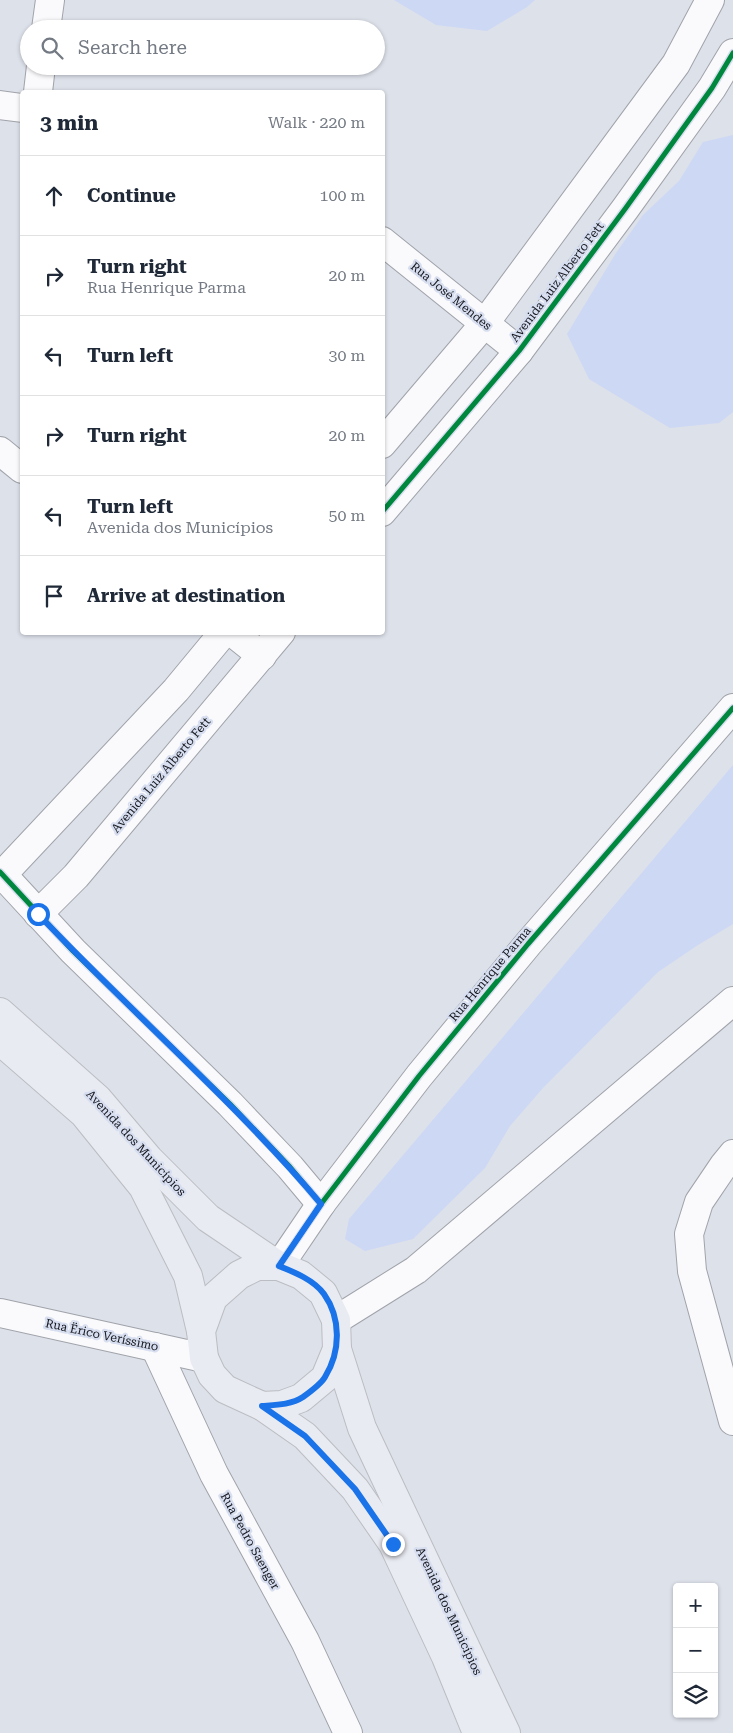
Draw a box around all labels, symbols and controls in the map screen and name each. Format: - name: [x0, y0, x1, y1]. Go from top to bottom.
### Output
- search box: [20, 20, 385, 75]
- icon: search: [38, 34, 66, 62]
- text: Search here: [78, 36, 187, 59]
- text: 3 min: [40, 111, 98, 135]
- text: Walk · 220 m: [268, 113, 365, 132]
- icon: ahead: [40, 182, 68, 210]
- text: Continue: [87, 184, 176, 207]
- text: 100 m: [319, 186, 365, 205]
- street label: Avenida Luiz Alberto Fett: [507, 219, 607, 345]
- text: Turn right: [87, 255, 187, 278]
- street label: Rua José Mendes: [408, 259, 494, 333]
- icon: right: [40, 262, 68, 290]
- text: 20 m: [328, 266, 365, 285]
- text: Rua Henrique Parma: [87, 278, 246, 297]
- icon: left: [40, 342, 68, 370]
- text: Turn left: [87, 344, 173, 367]
- text: 30 m: [328, 346, 365, 365]
- icon: right: [40, 422, 68, 450]
- text: Turn right: [87, 424, 187, 447]
- text: 20 m: [328, 426, 365, 445]
- text: Turn left: [87, 495, 173, 518]
- icon: left: [40, 502, 68, 530]
- text: 50 m: [328, 506, 365, 525]
- text: Avenida dos Municípios: [87, 518, 273, 537]
- icon: arrive: [40, 582, 68, 610]
- text: Arrive at destination: [87, 584, 285, 607]
- street label: Avenida Luiz Alberto Fett: [109, 714, 214, 836]
- route start: [27, 903, 50, 926]
- street label: Rua Henrique Parma: [446, 924, 534, 1024]
- street label: Avenida dos Municípios: [83, 1087, 189, 1199]
- street label: Rua Ërico Veríssimo: [44, 1316, 160, 1354]
- street label: Rua Pedro Saenger: [218, 1490, 282, 1592]
- route end: [382, 1533, 405, 1556]
- street label: Avenida dos Municípios: [413, 1545, 485, 1678]
- map controls: [673, 1583, 718, 1718]
- button: +: [673, 1583, 718, 1628]
- button: −: [673, 1628, 718, 1673]
- button: layers: [673, 1673, 718, 1718]

